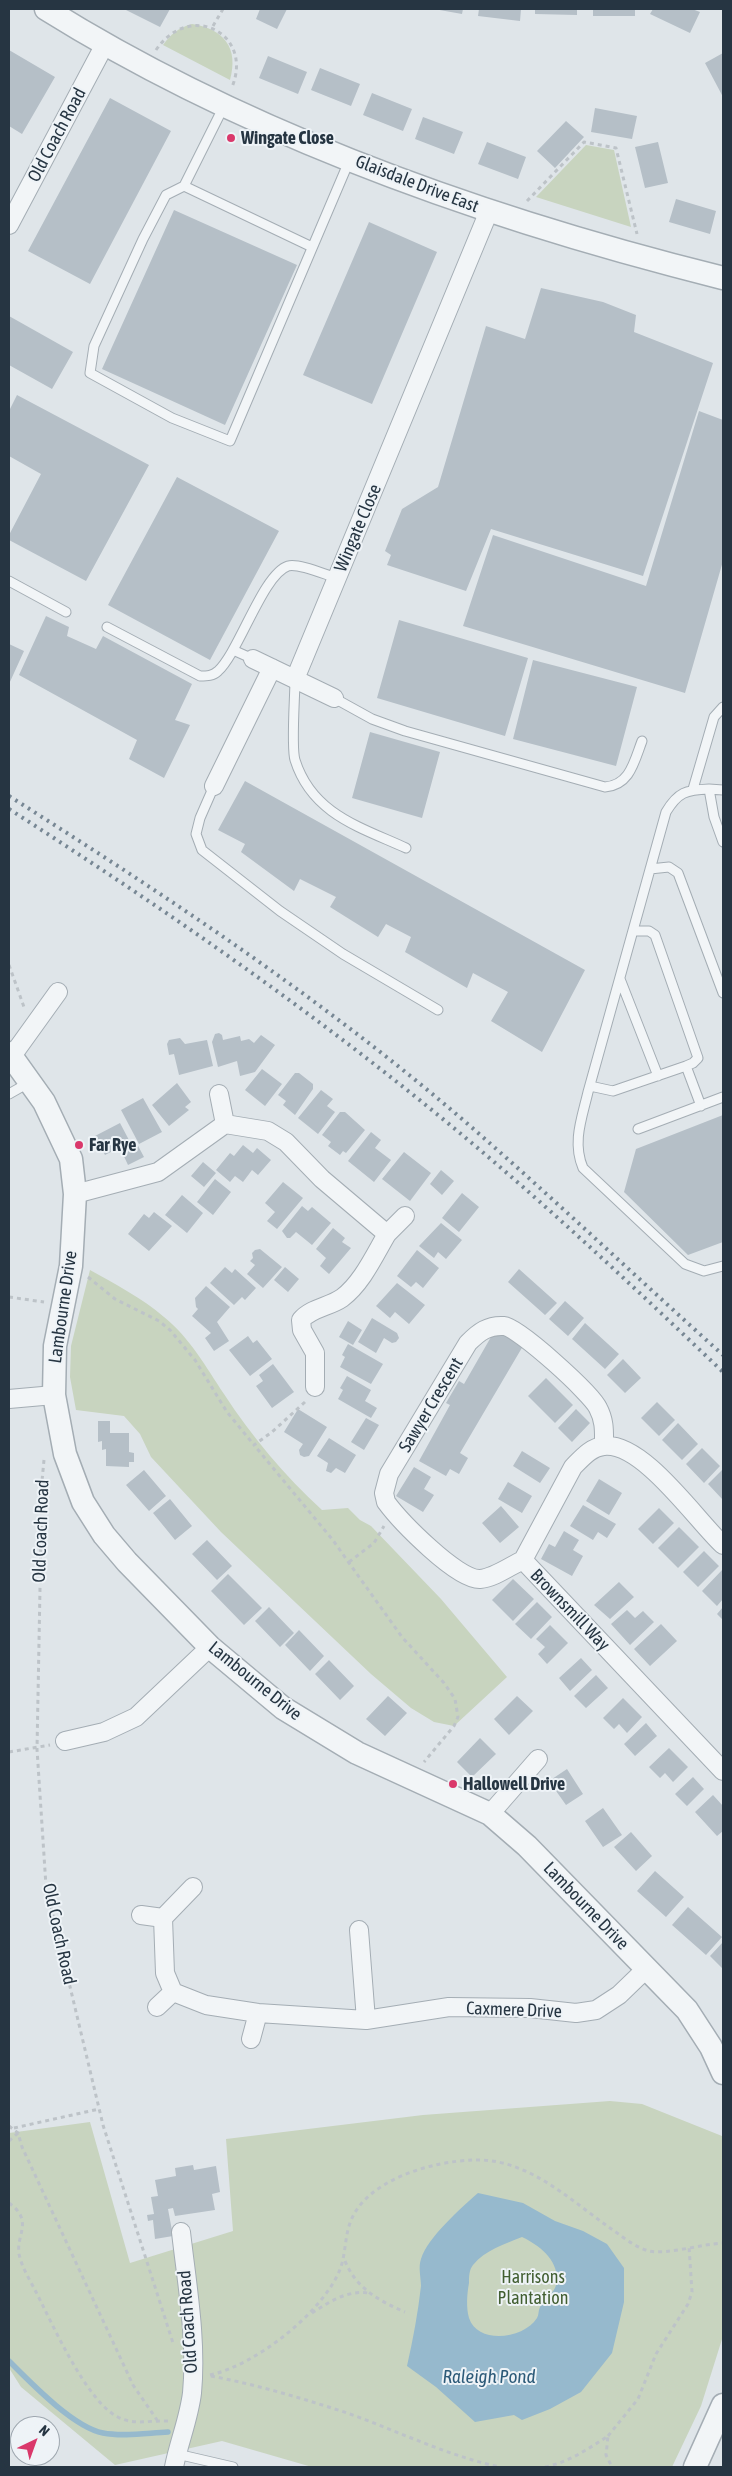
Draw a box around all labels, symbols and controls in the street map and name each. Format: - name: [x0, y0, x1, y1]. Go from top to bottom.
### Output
- street label: Old Coach Road: [23, 84, 91, 186]
- place label: Wingate Close: [241, 127, 334, 149]
- marker: Wingate Close: [225, 132, 237, 144]
- street label: Glaisdale Drive East: [352, 151, 482, 217]
- street label: Wingate Close: [330, 481, 386, 575]
- place label: Far Rye: [89, 1134, 136, 1156]
- marker: Far Rye: [73, 1139, 85, 1151]
- street label: Lambourne Drive: [44, 1249, 82, 1365]
- street label: Sawyer Crescent: [394, 1354, 468, 1456]
- street label: Old Coach Road: [28, 1479, 54, 1583]
- street label: Brownsmill Way: [526, 1565, 614, 1655]
- street label: Lambourne Drive: [204, 1637, 306, 1725]
- place label: Hallowell Drive: [463, 1773, 565, 1795]
- marker: Hallowell Drive: [447, 1778, 459, 1790]
- street label: Lambourne Drive: [539, 1858, 633, 1954]
- street label: Old Coach Road: [38, 1881, 80, 1987]
- street label: Caxmere Drive: [466, 1998, 562, 2022]
- park label: Harrisons Plantation: [498, 2266, 568, 2308]
- street label: Old Coach Road: [174, 2270, 202, 2374]
- water label: Raleigh Pond: [442, 2366, 536, 2388]
- north arrow: [10, 2416, 60, 2466]
- text: N: [36, 2422, 53, 2439]

